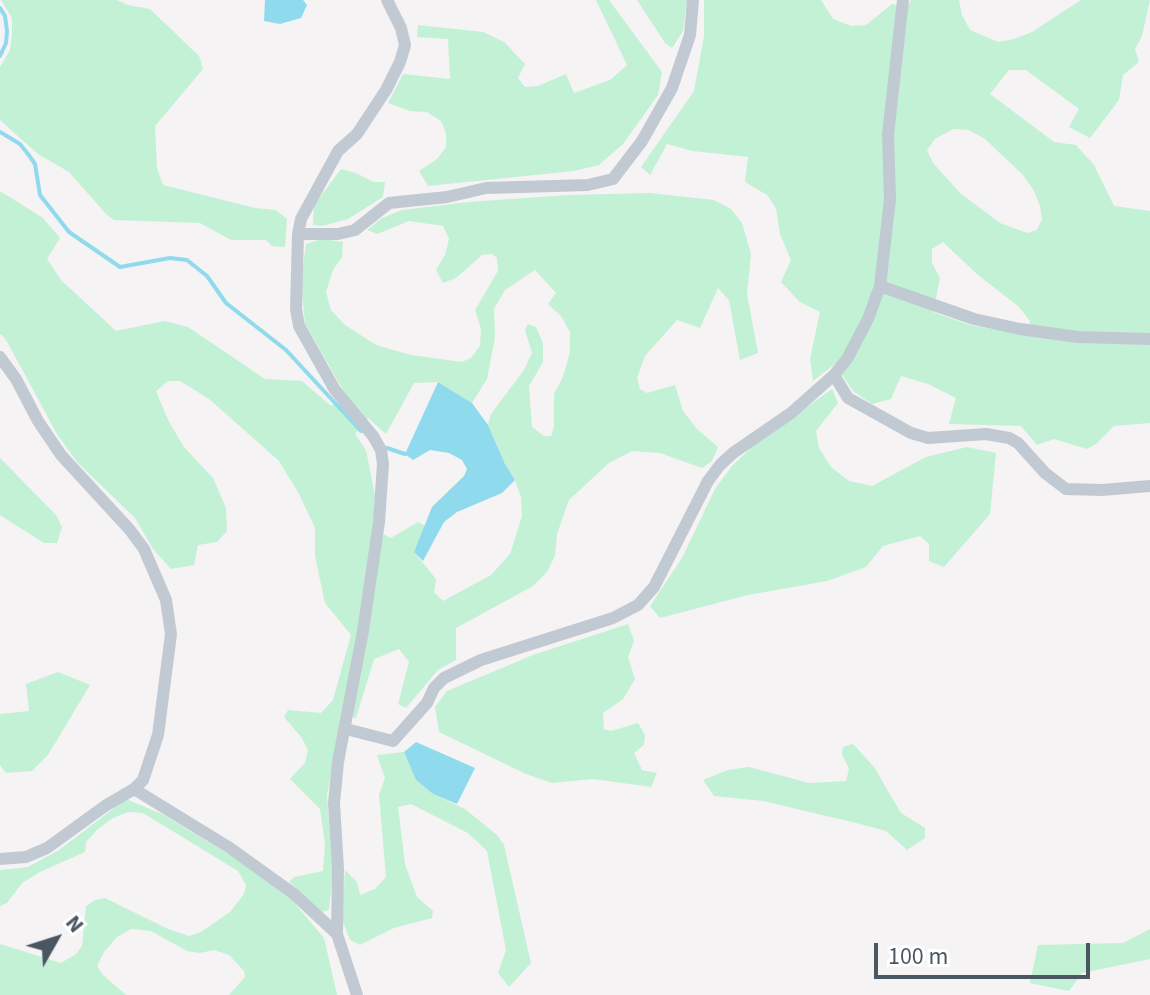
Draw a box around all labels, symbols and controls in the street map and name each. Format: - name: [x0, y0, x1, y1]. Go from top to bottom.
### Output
- north arrow: [16, 899, 96, 979]
- text: N: [58, 908, 92, 940]
- scale bar: [878, 927, 1094, 977]
- text: 100 m: [888, 939, 948, 974]

